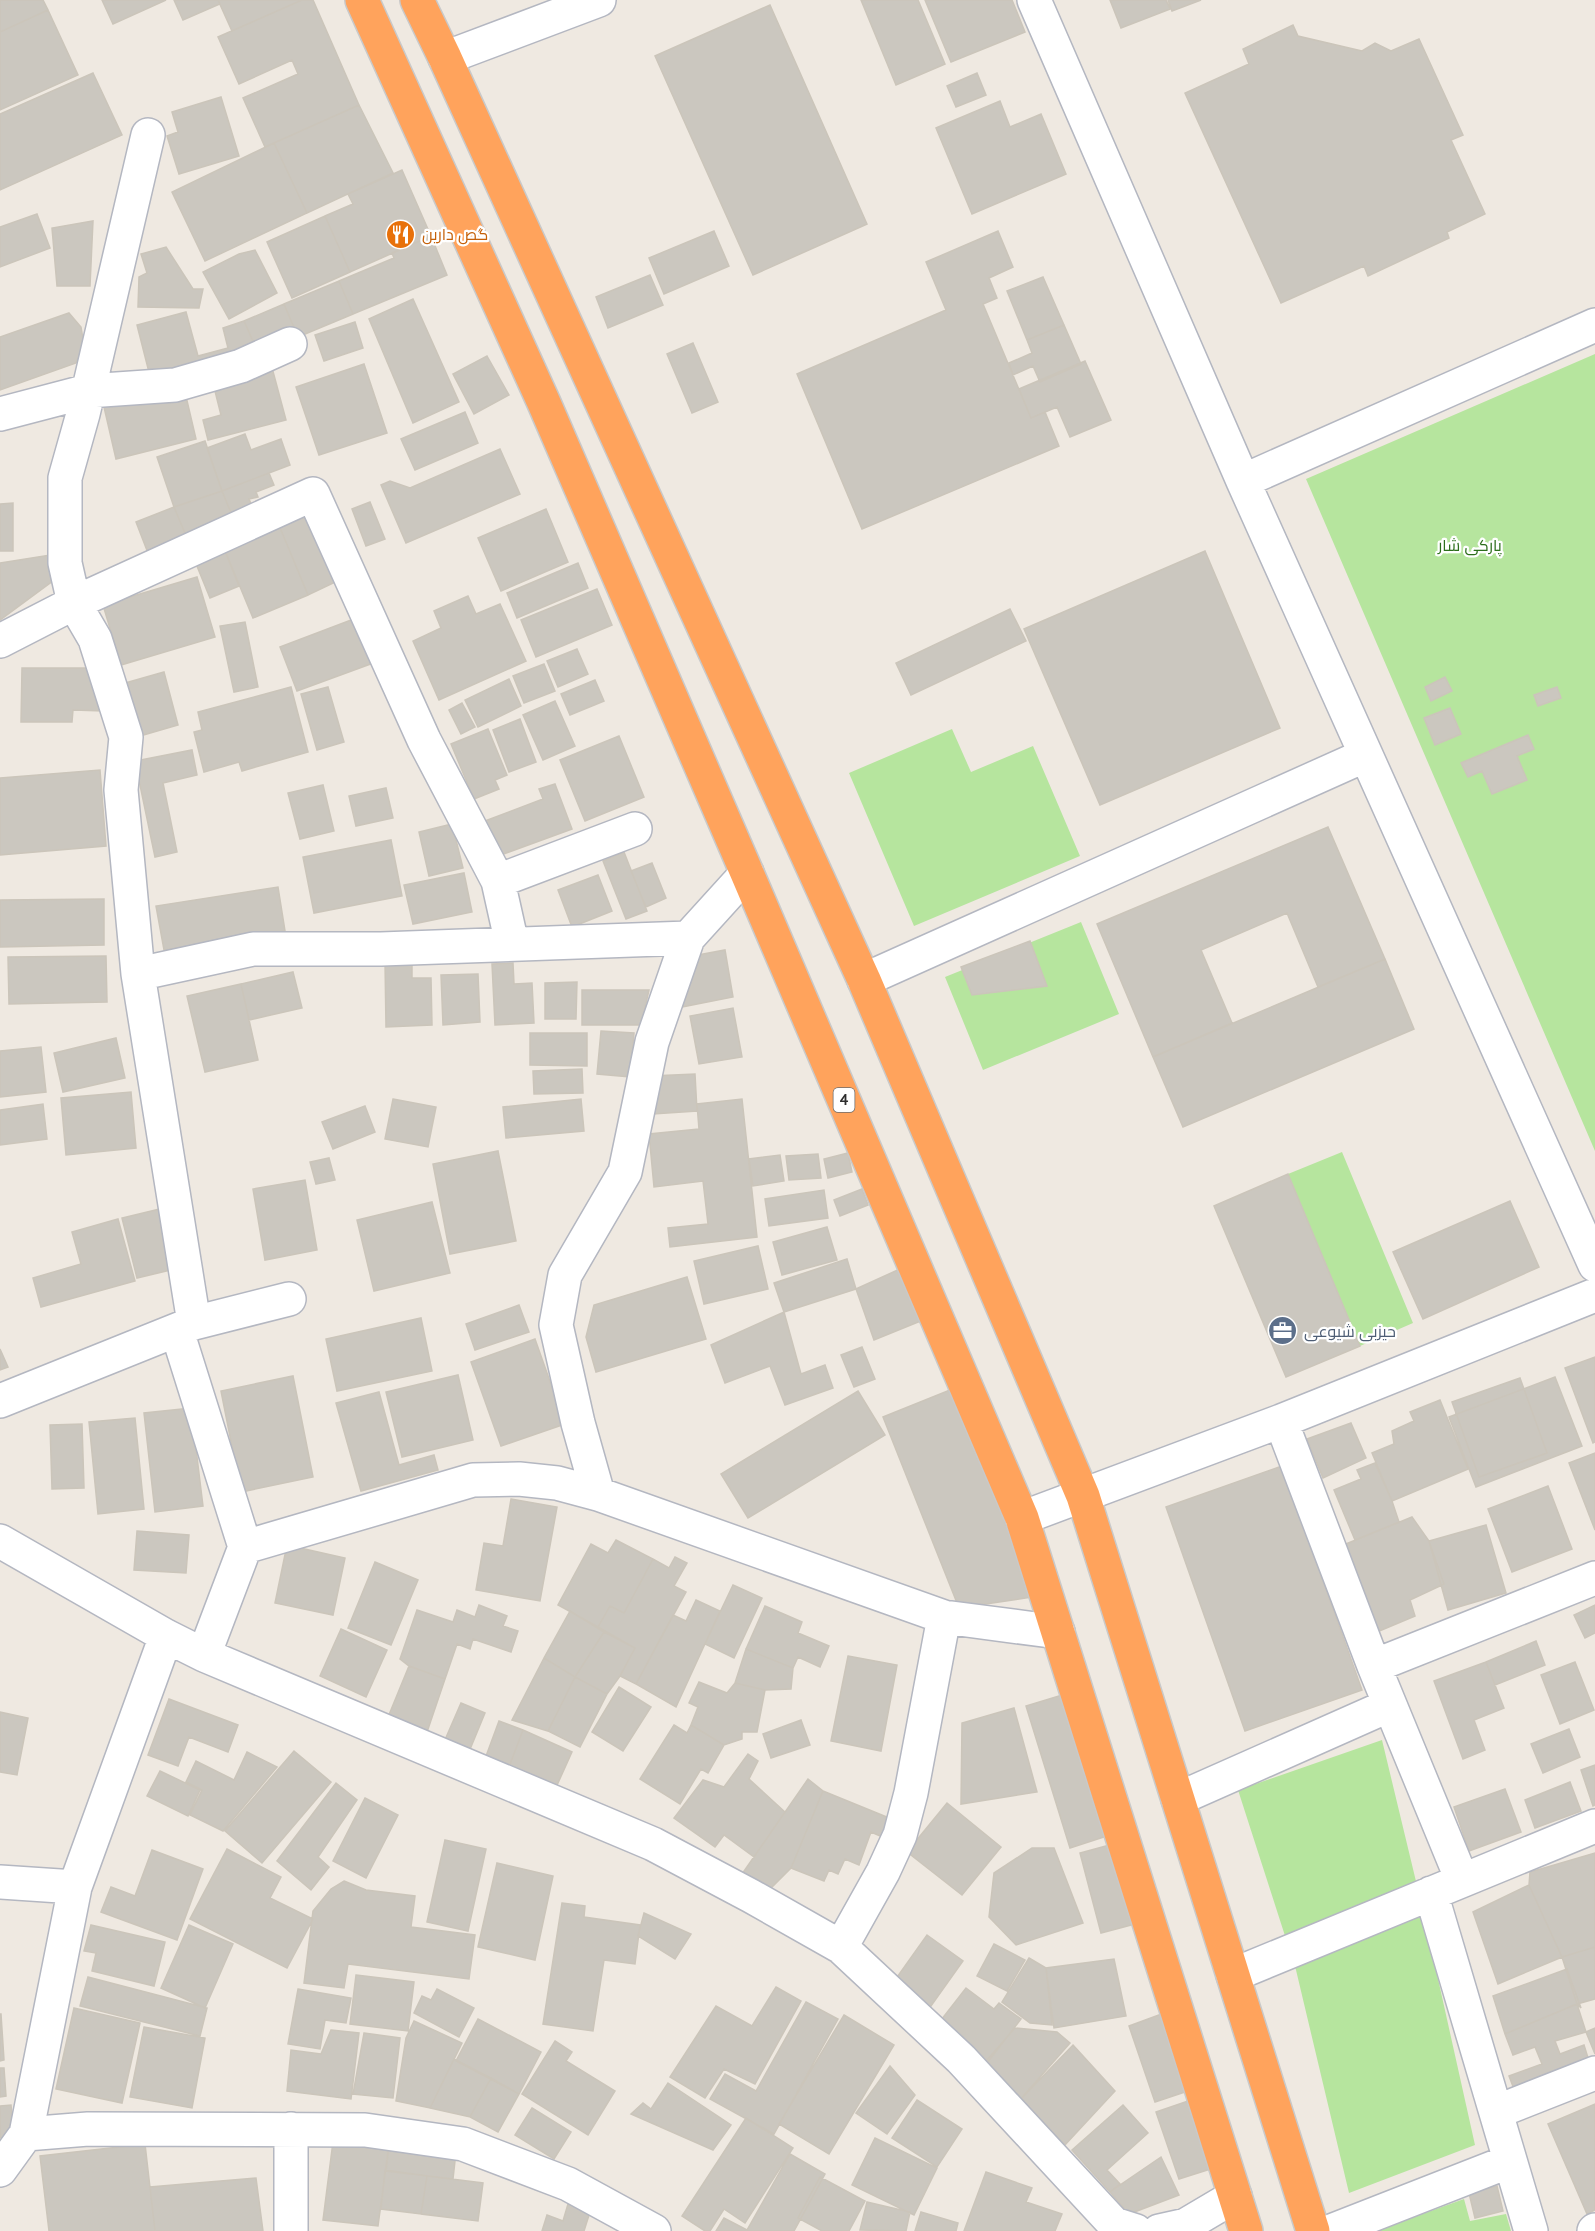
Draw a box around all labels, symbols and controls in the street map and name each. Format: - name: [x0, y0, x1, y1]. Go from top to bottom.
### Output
- restaurant icon: گص دارین: [385, 218, 417, 250]
- place label: گص دارین: [422, 224, 488, 245]
- park label: پاركى شار: [1437, 535, 1503, 557]
- road number: 4: [834, 1088, 854, 1112]
- office icon: حیزبی شیوعی: [1267, 1315, 1299, 1347]
- place label: حیزبی شیوعی: [1304, 1321, 1396, 1342]

